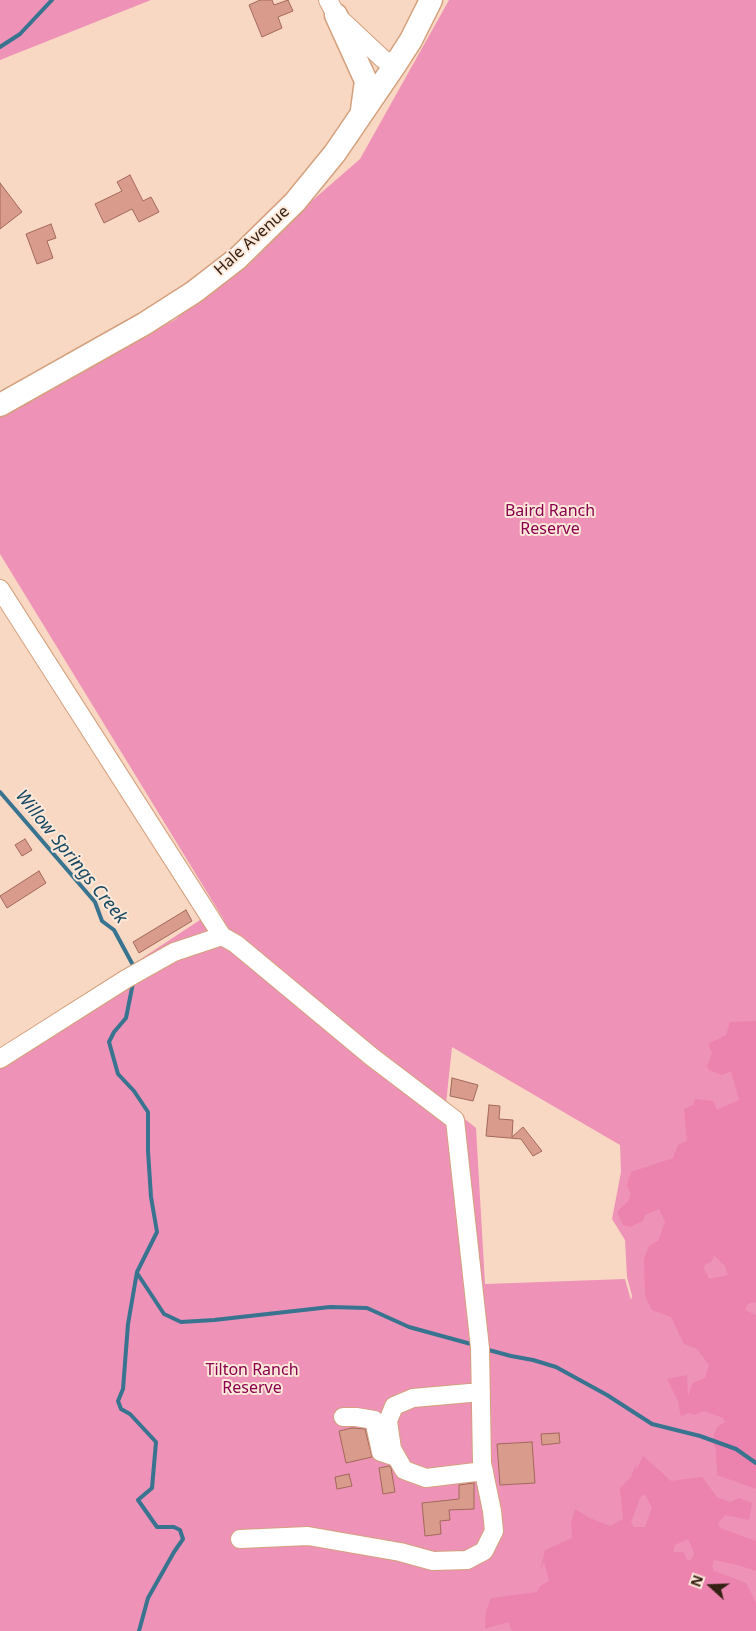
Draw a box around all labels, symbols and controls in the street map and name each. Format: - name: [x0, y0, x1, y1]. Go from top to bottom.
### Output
- street label: Hale Avenue: [211, 202, 293, 280]
- park label: Baird Ranch Reserve: [505, 501, 595, 539]
- water label: Willow Springs Creek: [10, 786, 132, 928]
- park label: Tilton Ranch Reserve: [205, 1360, 299, 1398]
- north arrow: [686, 1561, 736, 1611]
- text: N: [686, 1572, 707, 1589]

